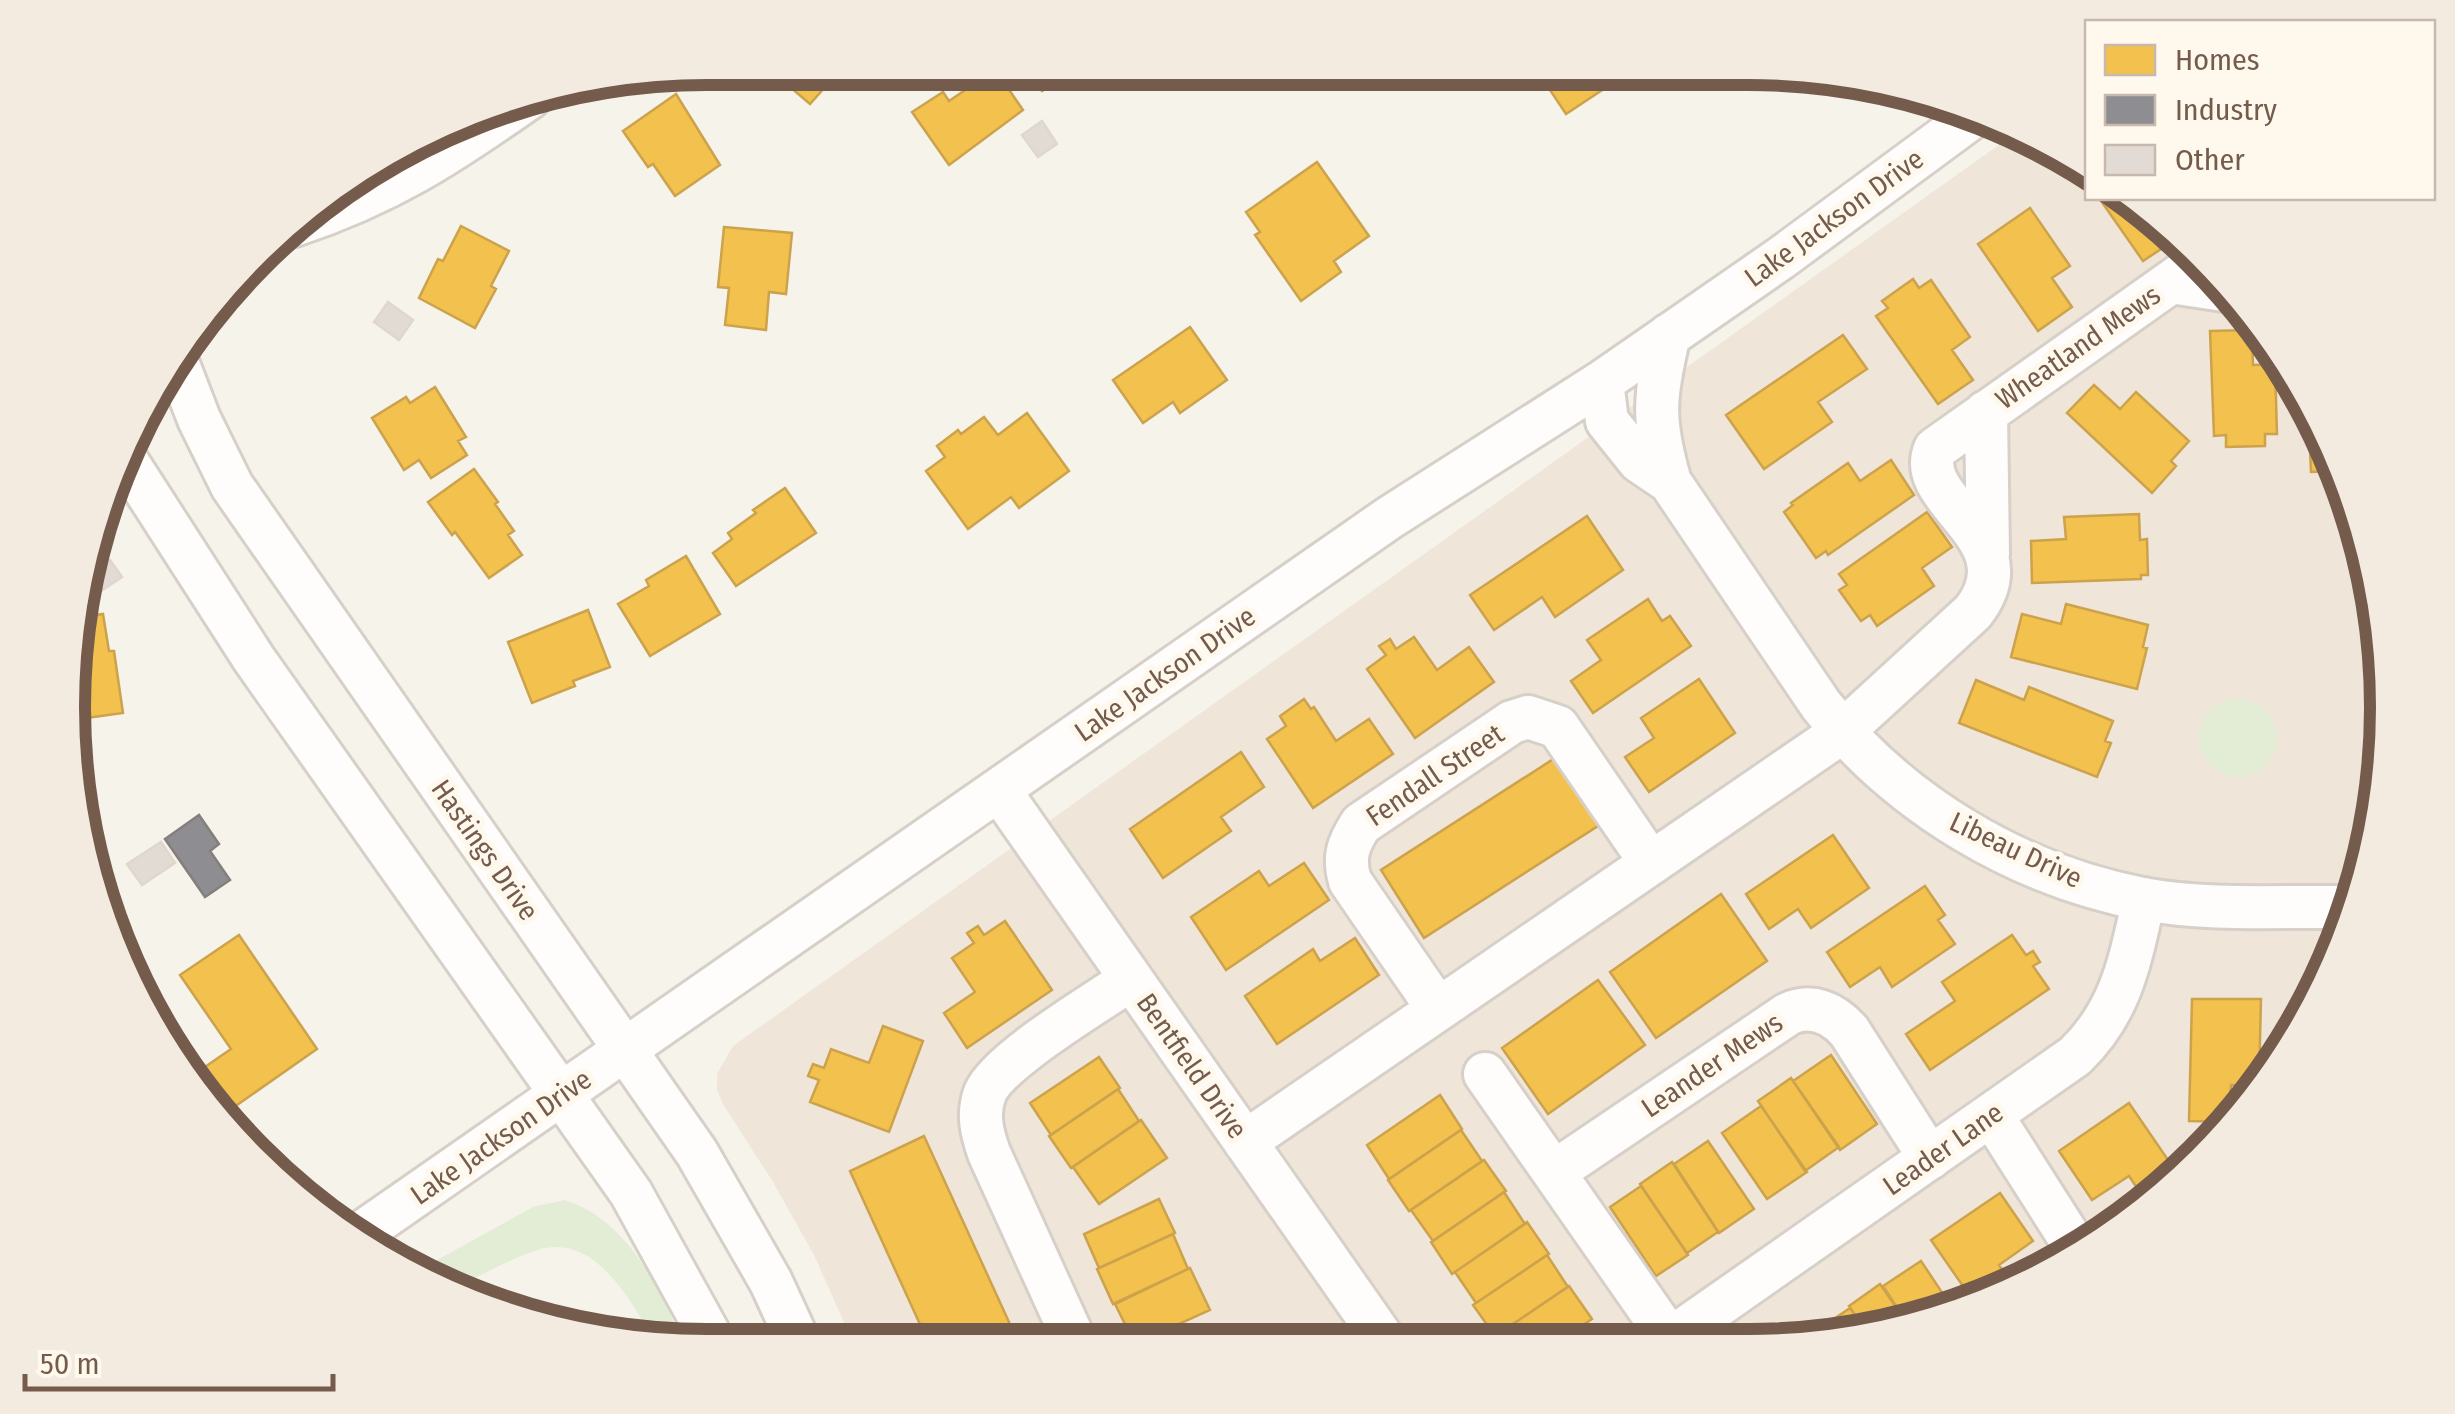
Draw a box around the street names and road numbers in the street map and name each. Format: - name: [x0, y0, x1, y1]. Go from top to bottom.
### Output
- street label: Lake Jackson Drive: [1738, 142, 1930, 294]
- street label: Wheatland Mews: [1989, 278, 2167, 416]
- street label: Lake Jackson Drive: [1068, 599, 1262, 749]
- street label: Fendall Street: [1360, 717, 1511, 833]
- street label: Hastings Drive: [424, 773, 546, 927]
- street label: Libeau Drive: [1945, 805, 2087, 895]
- street label: Bentfield Drive: [1130, 987, 1254, 1145]
- street label: Leander Mews: [1635, 1006, 1789, 1124]
- street label: Lake Jackson Drive: [404, 1062, 598, 1212]
- street label: Leader Lane: [1877, 1096, 2009, 1202]

